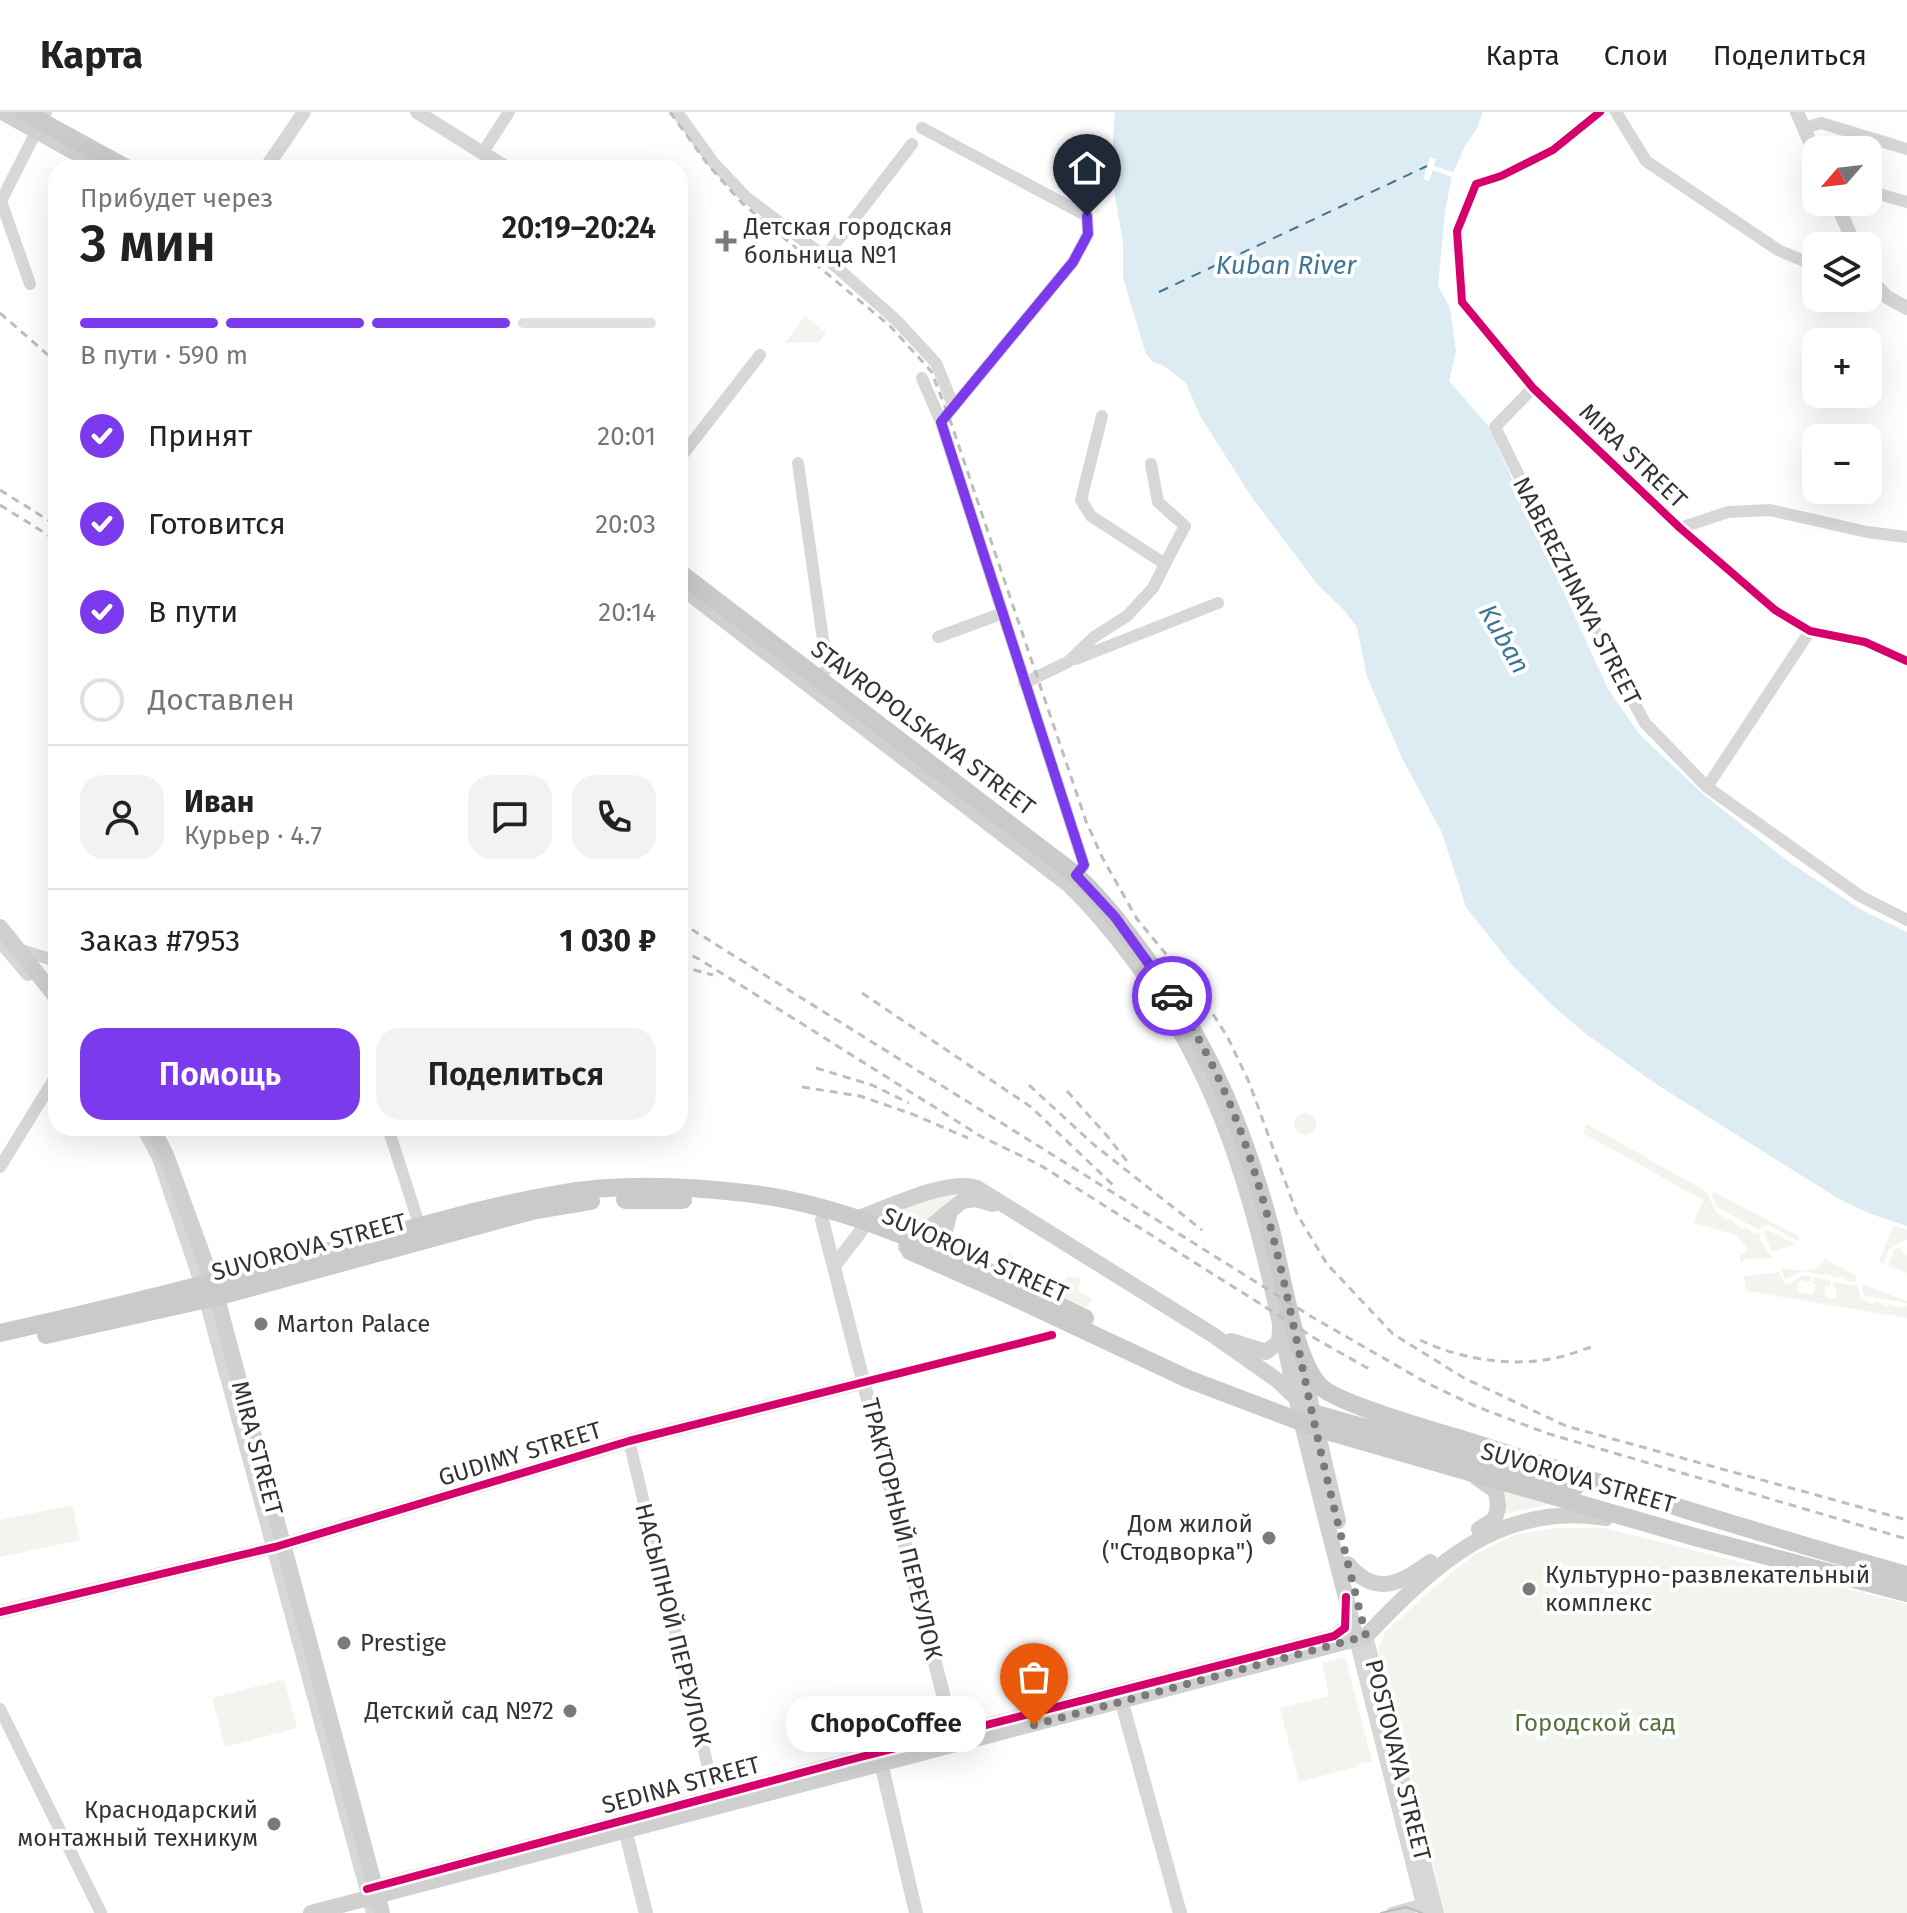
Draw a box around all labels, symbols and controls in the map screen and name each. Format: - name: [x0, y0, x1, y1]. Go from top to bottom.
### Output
- text: Карта: [40, 32, 143, 78]
- text: Карта: [1485, 39, 1560, 72]
- text: Слои: [1604, 39, 1669, 72]
- text: Поделиться: [1713, 39, 1867, 72]
- pin: [1053, 134, 1121, 216]
- north arrow: [1802, 136, 1882, 216]
- map controls: [1802, 136, 1882, 504]
- icon: home: [1065, 146, 1109, 190]
- text: Прибудет через: [80, 183, 273, 214]
- text: 20:19–20:24: [502, 210, 656, 246]
- text: 3 мин: [80, 212, 216, 275]
- place label: Детская городская больница №1: [743, 213, 953, 269]
- marker: Детская городская больница №1: [715, 230, 737, 252]
- button: layers: [1802, 232, 1882, 312]
- water label: Kuban River: [1216, 250, 1357, 281]
- button: +: [1802, 328, 1882, 408]
- text: В пути · 590 m: [80, 340, 248, 371]
- street label: MIRA STREET: [1574, 398, 1693, 514]
- icon: check: [80, 414, 124, 458]
- text: Принят: [148, 418, 252, 454]
- text: 20:01: [597, 421, 656, 452]
- button: −: [1802, 424, 1882, 504]
- street label: NABEREZHNAYA STREET: [1507, 472, 1647, 710]
- icon: check: [80, 502, 124, 546]
- text: Готовится: [148, 506, 286, 542]
- text: 20:03: [595, 509, 656, 540]
- icon: check: [80, 590, 124, 634]
- text: В пути: [148, 594, 238, 630]
- text: 20:14: [598, 597, 656, 628]
- water label: Kuban: [1472, 599, 1536, 679]
- street label: STAVROPOLSKAYA STREET: [806, 635, 1041, 822]
- text: Доставлен: [148, 682, 295, 718]
- button: person: [80, 775, 164, 859]
- button: chat: [468, 775, 552, 859]
- button: phone: [572, 775, 656, 859]
- text: Иван: [184, 784, 254, 820]
- text: Курьер · 4.7: [184, 820, 322, 851]
- text: Заказ #7953: [80, 923, 240, 959]
- text: 1 030 ₽: [560, 923, 656, 959]
- courier: [1132, 956, 1212, 1036]
- icon: car: [1150, 974, 1194, 1018]
- button: Помощь: [80, 1028, 360, 1120]
- button: Поделиться: [376, 1028, 656, 1120]
- street label: SUVOROVA STREET: [878, 1201, 1073, 1309]
- street label: SUVOROVA STREET: [209, 1207, 410, 1286]
- place label: Marton Palace: [277, 1310, 430, 1338]
- marker: Marton Palace: [252, 1315, 270, 1333]
- street label: MIRA STREET: [226, 1378, 289, 1519]
- street label: ТРАКТОРНЫЙ ПЕРЕУЛОК: [856, 1395, 948, 1663]
- street label: GUDIMY STREET: [435, 1416, 605, 1492]
- street label: SUVOROVA STREET: [1478, 1437, 1679, 1519]
- street label: НАСЫПНОЙ ПЕРЕУЛОК: [629, 1501, 717, 1749]
- place label: Дом жилой ("Стодворка"): [1102, 1510, 1253, 1566]
- marker: Дом жилой ("Стодворка"): [1260, 1529, 1278, 1547]
- place label: Культурно-развлекательный комплекс: [1545, 1561, 1870, 1617]
- marker: Культурно-развлекательный комплекс: [1520, 1580, 1538, 1598]
- place label: Prestige: [360, 1629, 447, 1657]
- marker: Prestige: [335, 1634, 353, 1652]
- pin: [1000, 1643, 1068, 1725]
- icon: bag: [1012, 1655, 1056, 1699]
- street label: POSTOVAYA STREET: [1359, 1656, 1437, 1864]
- place label: Детский сад №72: [364, 1697, 554, 1725]
- callout: ChopoCoffee: [786, 1697, 986, 1753]
- marker: Детский сад №72: [561, 1702, 579, 1720]
- text: ChopoCoffee: [810, 1708, 962, 1739]
- park label: Городской сад: [1514, 1709, 1676, 1737]
- street label: SEDINA STREET: [599, 1750, 764, 1820]
- place label: Краснодарский монтажный техникум: [17, 1796, 258, 1852]
- marker: Краснодарский монтажный техникум: [265, 1815, 283, 1833]

